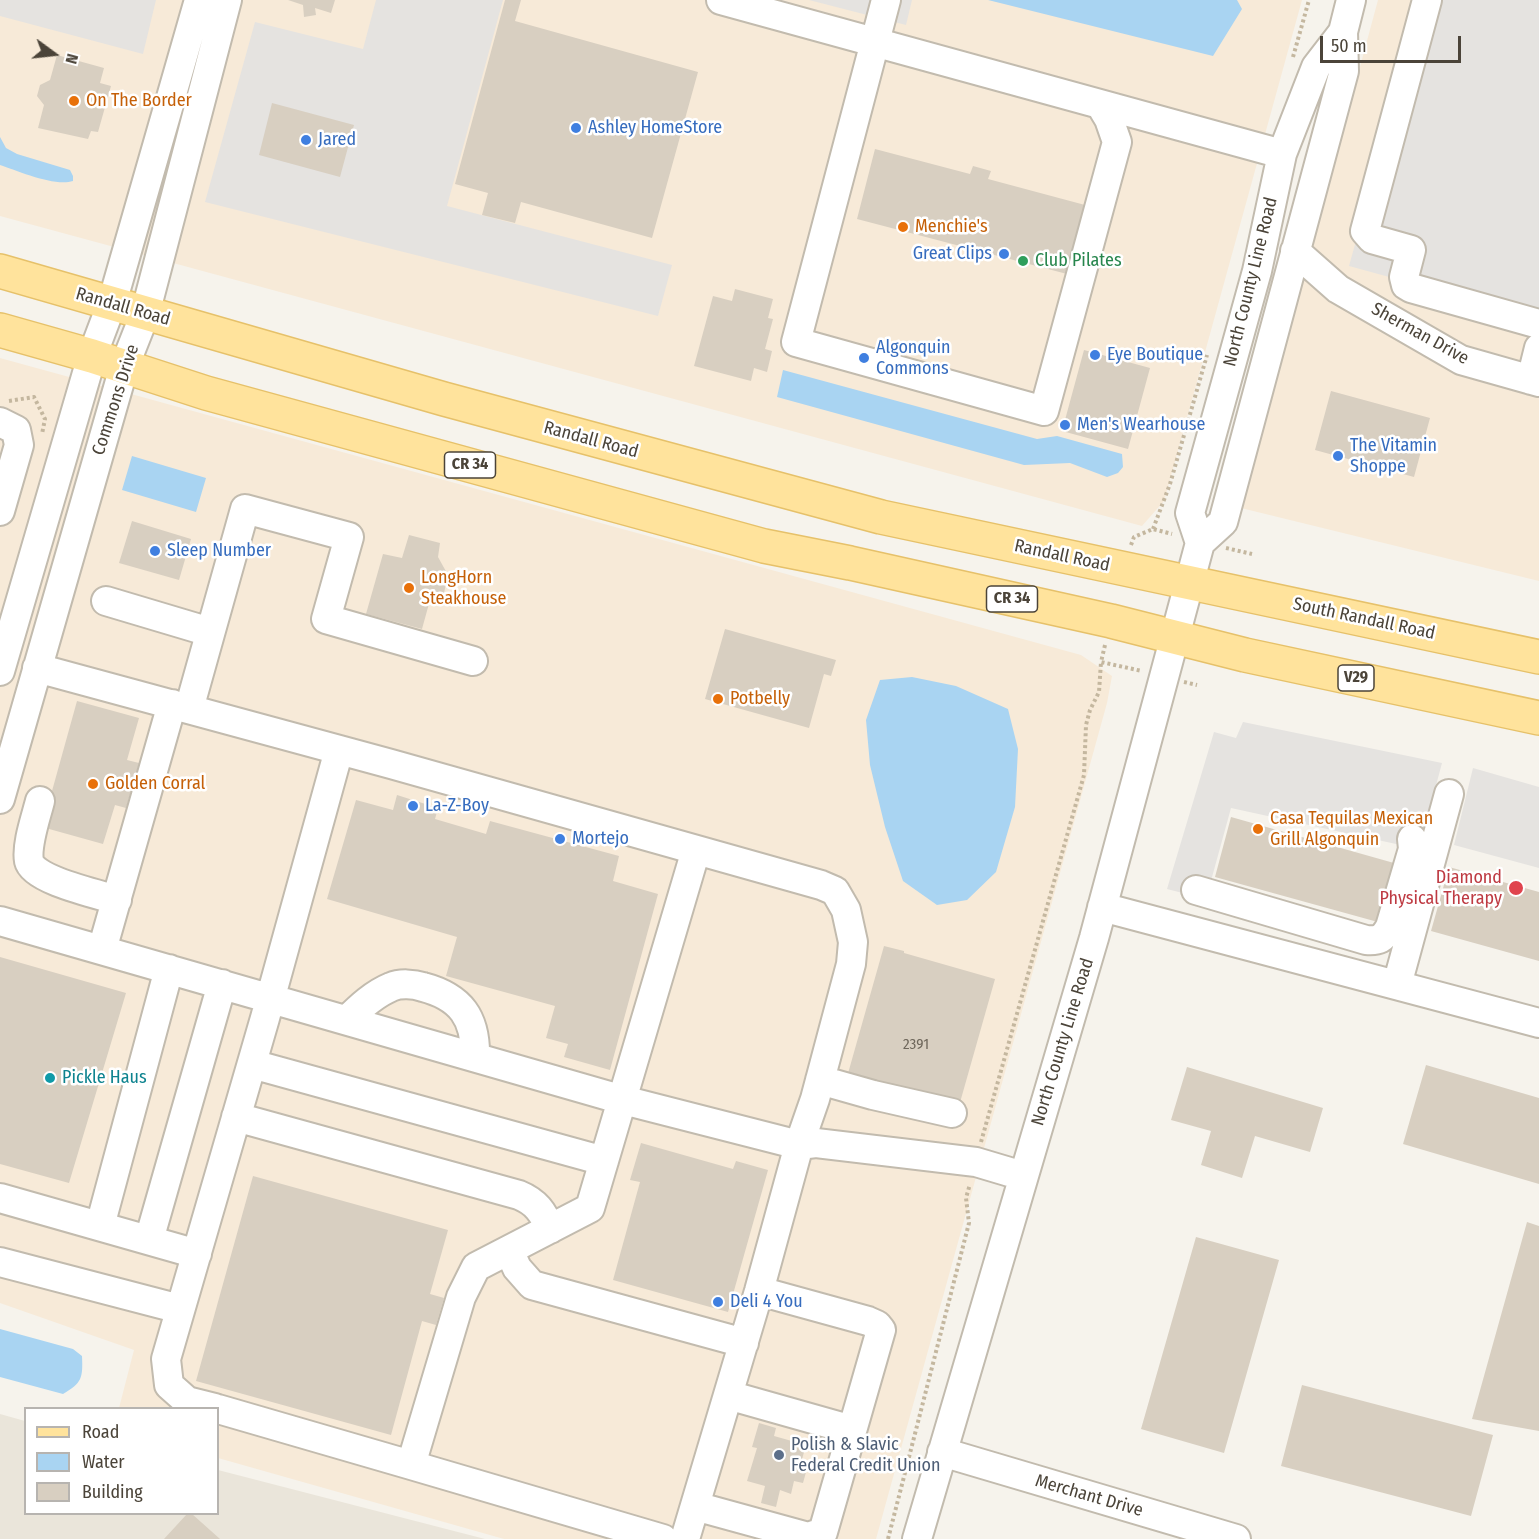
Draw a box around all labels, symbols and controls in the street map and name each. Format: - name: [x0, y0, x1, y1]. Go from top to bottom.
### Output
- north arrow: [24, 24, 84, 84]
- scale bar: [1323, 24, 1464, 62]
- text: 50 m: [1331, 35, 1367, 57]
- text: N: [61, 52, 82, 66]
- place label: On The Border: [86, 90, 192, 112]
- marker: On The Border: [67, 94, 81, 108]
- place label: Ashley HomeStore: [588, 117, 722, 139]
- marker: Ashley HomeStore: [569, 121, 583, 135]
- place label: Jared: [318, 129, 356, 151]
- marker: Jared: [299, 133, 313, 147]
- street label: North County Line Road: [1219, 195, 1283, 369]
- place label: Menchie's: [915, 216, 988, 238]
- marker: Menchie's: [896, 220, 910, 234]
- place label: Great Clips: [913, 243, 992, 265]
- marker: Great Clips: [997, 247, 1011, 261]
- place label: Club Pilates: [1035, 250, 1122, 272]
- marker: Club Pilates: [1016, 254, 1030, 268]
- street label: Randall Road: [73, 283, 173, 331]
- street label: Sherman Drive: [1368, 298, 1472, 370]
- place label: Algonquin Commons: [876, 337, 950, 380]
- street label: Commons Drive: [88, 342, 144, 458]
- place label: Eye Boutique: [1107, 344, 1203, 366]
- marker: Eye Boutique: [1088, 348, 1102, 362]
- marker: Algonquin Commons: [857, 351, 871, 365]
- place label: Men's Wearhouse: [1077, 414, 1205, 436]
- street label: Randall Road: [541, 417, 641, 463]
- marker: Men's Wearhouse: [1058, 418, 1072, 432]
- place label: The Vitamin Shoppe: [1350, 435, 1437, 478]
- marker: The Vitamin Shoppe: [1331, 449, 1345, 463]
- road number: CR 34: [444, 452, 496, 478]
- street label: Randall Road: [1012, 535, 1112, 577]
- place label: Sleep Number: [167, 540, 271, 562]
- marker: Sleep Number: [148, 544, 162, 558]
- place label: LongHorn Steakhouse: [421, 567, 506, 610]
- marker: LongHorn Steakhouse: [402, 581, 416, 595]
- road number: CR 34: [986, 586, 1038, 612]
- street label: South Randall Road: [1291, 593, 1437, 645]
- road number: V29: [1338, 665, 1374, 691]
- place label: Potbelly: [730, 688, 790, 710]
- marker: Potbelly: [711, 692, 725, 706]
- place label: Golden Corral: [105, 773, 205, 795]
- marker: Golden Corral: [86, 777, 100, 791]
- place label: La-Z-Boy: [425, 795, 489, 817]
- marker: La-Z-Boy: [406, 799, 420, 813]
- place label: Casa Tequilas Mexican Grill Algonquin: [1270, 808, 1433, 850]
- marker: Casa Tequilas Mexican Grill Algonquin: [1251, 822, 1265, 836]
- place label: Mortejo: [572, 828, 629, 850]
- marker: Mortejo: [553, 832, 567, 846]
- place label: Diamond Physical Therapy: [1380, 867, 1502, 910]
- marker: Diamond Physical Therapy: [1507, 879, 1525, 897]
- street label: North County Line Road: [1027, 956, 1099, 1128]
- house number: 2391: [903, 1036, 929, 1054]
- place label: Pickle Haus: [62, 1067, 147, 1089]
- marker: Pickle Haus: [43, 1071, 57, 1085]
- place label: Deli 4 You: [730, 1291, 803, 1313]
- marker: Deli 4 You: [711, 1295, 725, 1309]
- legend: [24, 1407, 219, 1515]
- text: Road: [82, 1421, 119, 1443]
- place label: Polish & Slavic Federal Credit Union: [791, 1434, 940, 1476]
- marker: Polish & Slavic Federal Credit Union: [772, 1448, 786, 1462]
- text: Water: [82, 1451, 125, 1473]
- street label: Merchant Drive: [1033, 1470, 1145, 1522]
- text: Building: [82, 1481, 143, 1503]

